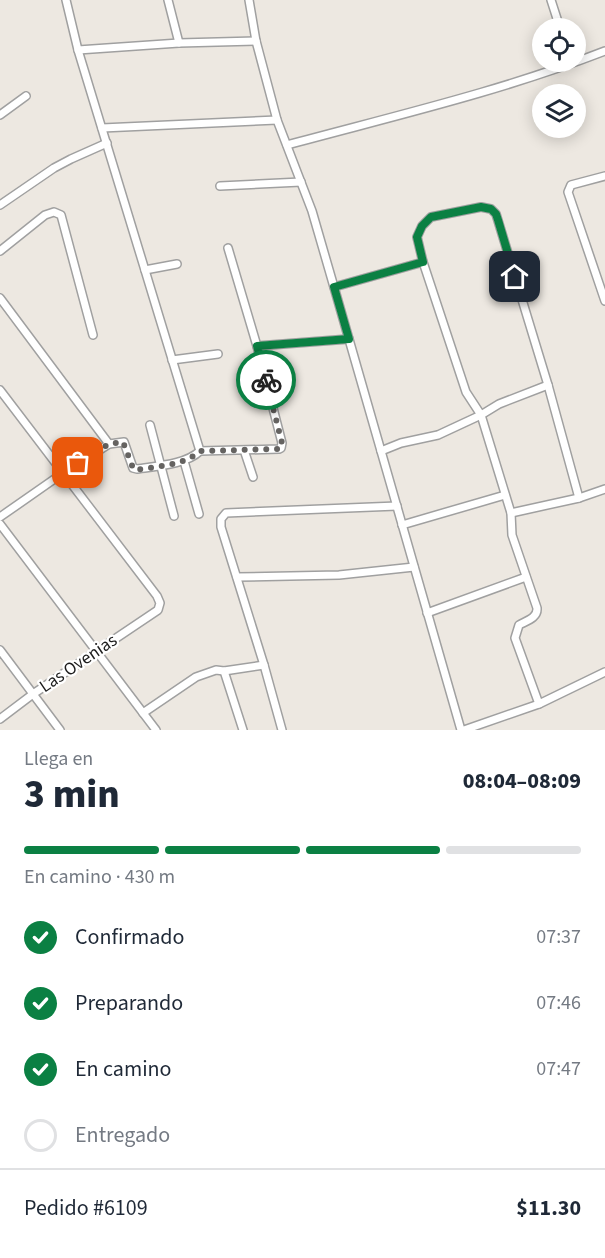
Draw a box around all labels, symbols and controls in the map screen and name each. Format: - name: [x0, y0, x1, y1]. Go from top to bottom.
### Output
- map controls: [532, 18, 586, 138]
- button: locate: [532, 18, 586, 72]
- button: layers: [532, 84, 586, 138]
- pin: [489, 251, 540, 302]
- icon: home: [498, 260, 531, 293]
- courier: [236, 350, 296, 410]
- icon: bike: [250, 364, 283, 397]
- pin: [52, 437, 103, 488]
- icon: bag: [61, 446, 94, 479]
- street label: Las Ovenias: [34, 628, 122, 699]
- text: Llega en: [24, 745, 93, 773]
- text: 08:04–08:09: [463, 765, 581, 797]
- text: 3 min: [24, 767, 120, 823]
- text: En camino · 430 m: [24, 863, 175, 891]
- icon: check: [24, 921, 57, 954]
- text: Confirmado: [75, 921, 184, 953]
- text: 07:37: [536, 923, 581, 951]
- icon: check: [24, 987, 57, 1020]
- text: Preparando: [75, 987, 183, 1019]
- text: 07:46: [536, 989, 581, 1017]
- icon: check: [24, 1053, 57, 1086]
- text: En camino: [75, 1053, 172, 1085]
- text: 07:47: [536, 1055, 581, 1083]
- text: Entregado: [75, 1119, 170, 1151]
- text: Pedido #6109: [24, 1192, 148, 1224]
- text: $11.30: [516, 1192, 581, 1224]

